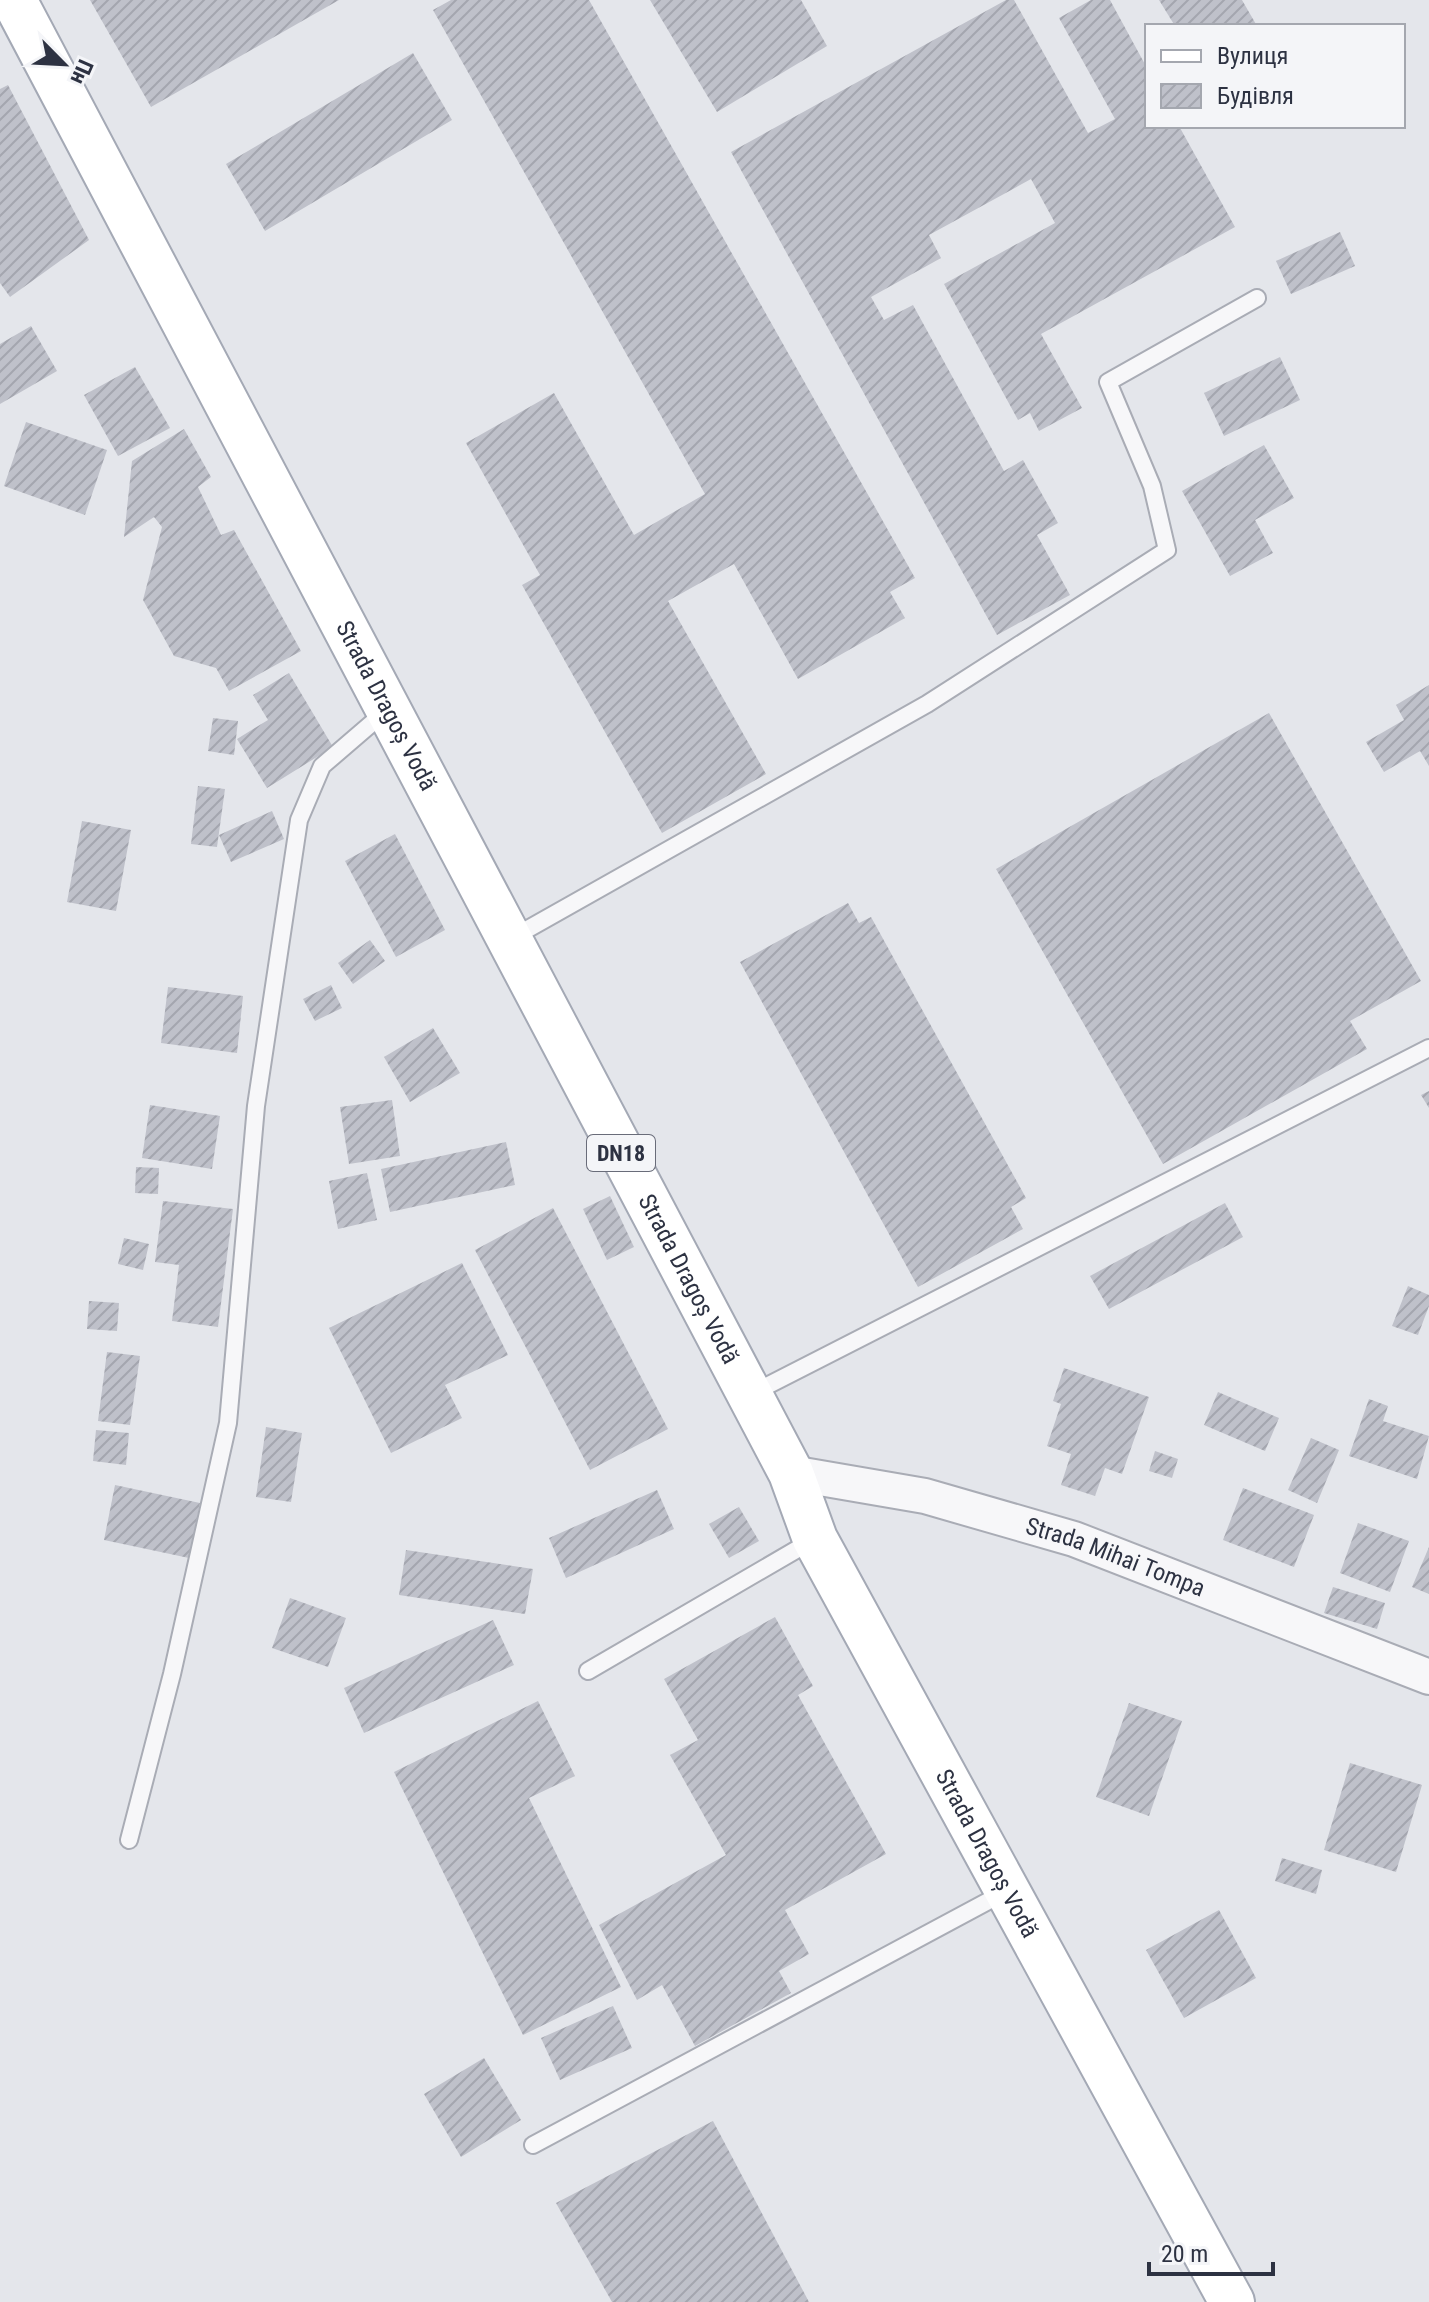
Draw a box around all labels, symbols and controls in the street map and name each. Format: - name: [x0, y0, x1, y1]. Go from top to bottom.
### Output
- north arrow: [24, 24, 104, 104]
- legend: [1145, 24, 1405, 128]
- text: Вулиця: [1217, 42, 1288, 70]
- text: Пн: [65, 56, 98, 88]
- text: Будівля: [1217, 82, 1294, 110]
- street label: Strada Dragoș Vodă: [330, 616, 442, 795]
- road number: DN18: [587, 1135, 655, 1171]
- street label: Strada Dragoș Vodă: [633, 1189, 745, 1368]
- street label: Strada Mihai Tompa: [1023, 1512, 1209, 1603]
- street label: Strada Dragoș Vodă: [930, 1764, 1044, 1943]
- scale bar: [1149, 2226, 1273, 2276]
- text: 20 m: [1161, 2240, 1208, 2268]

